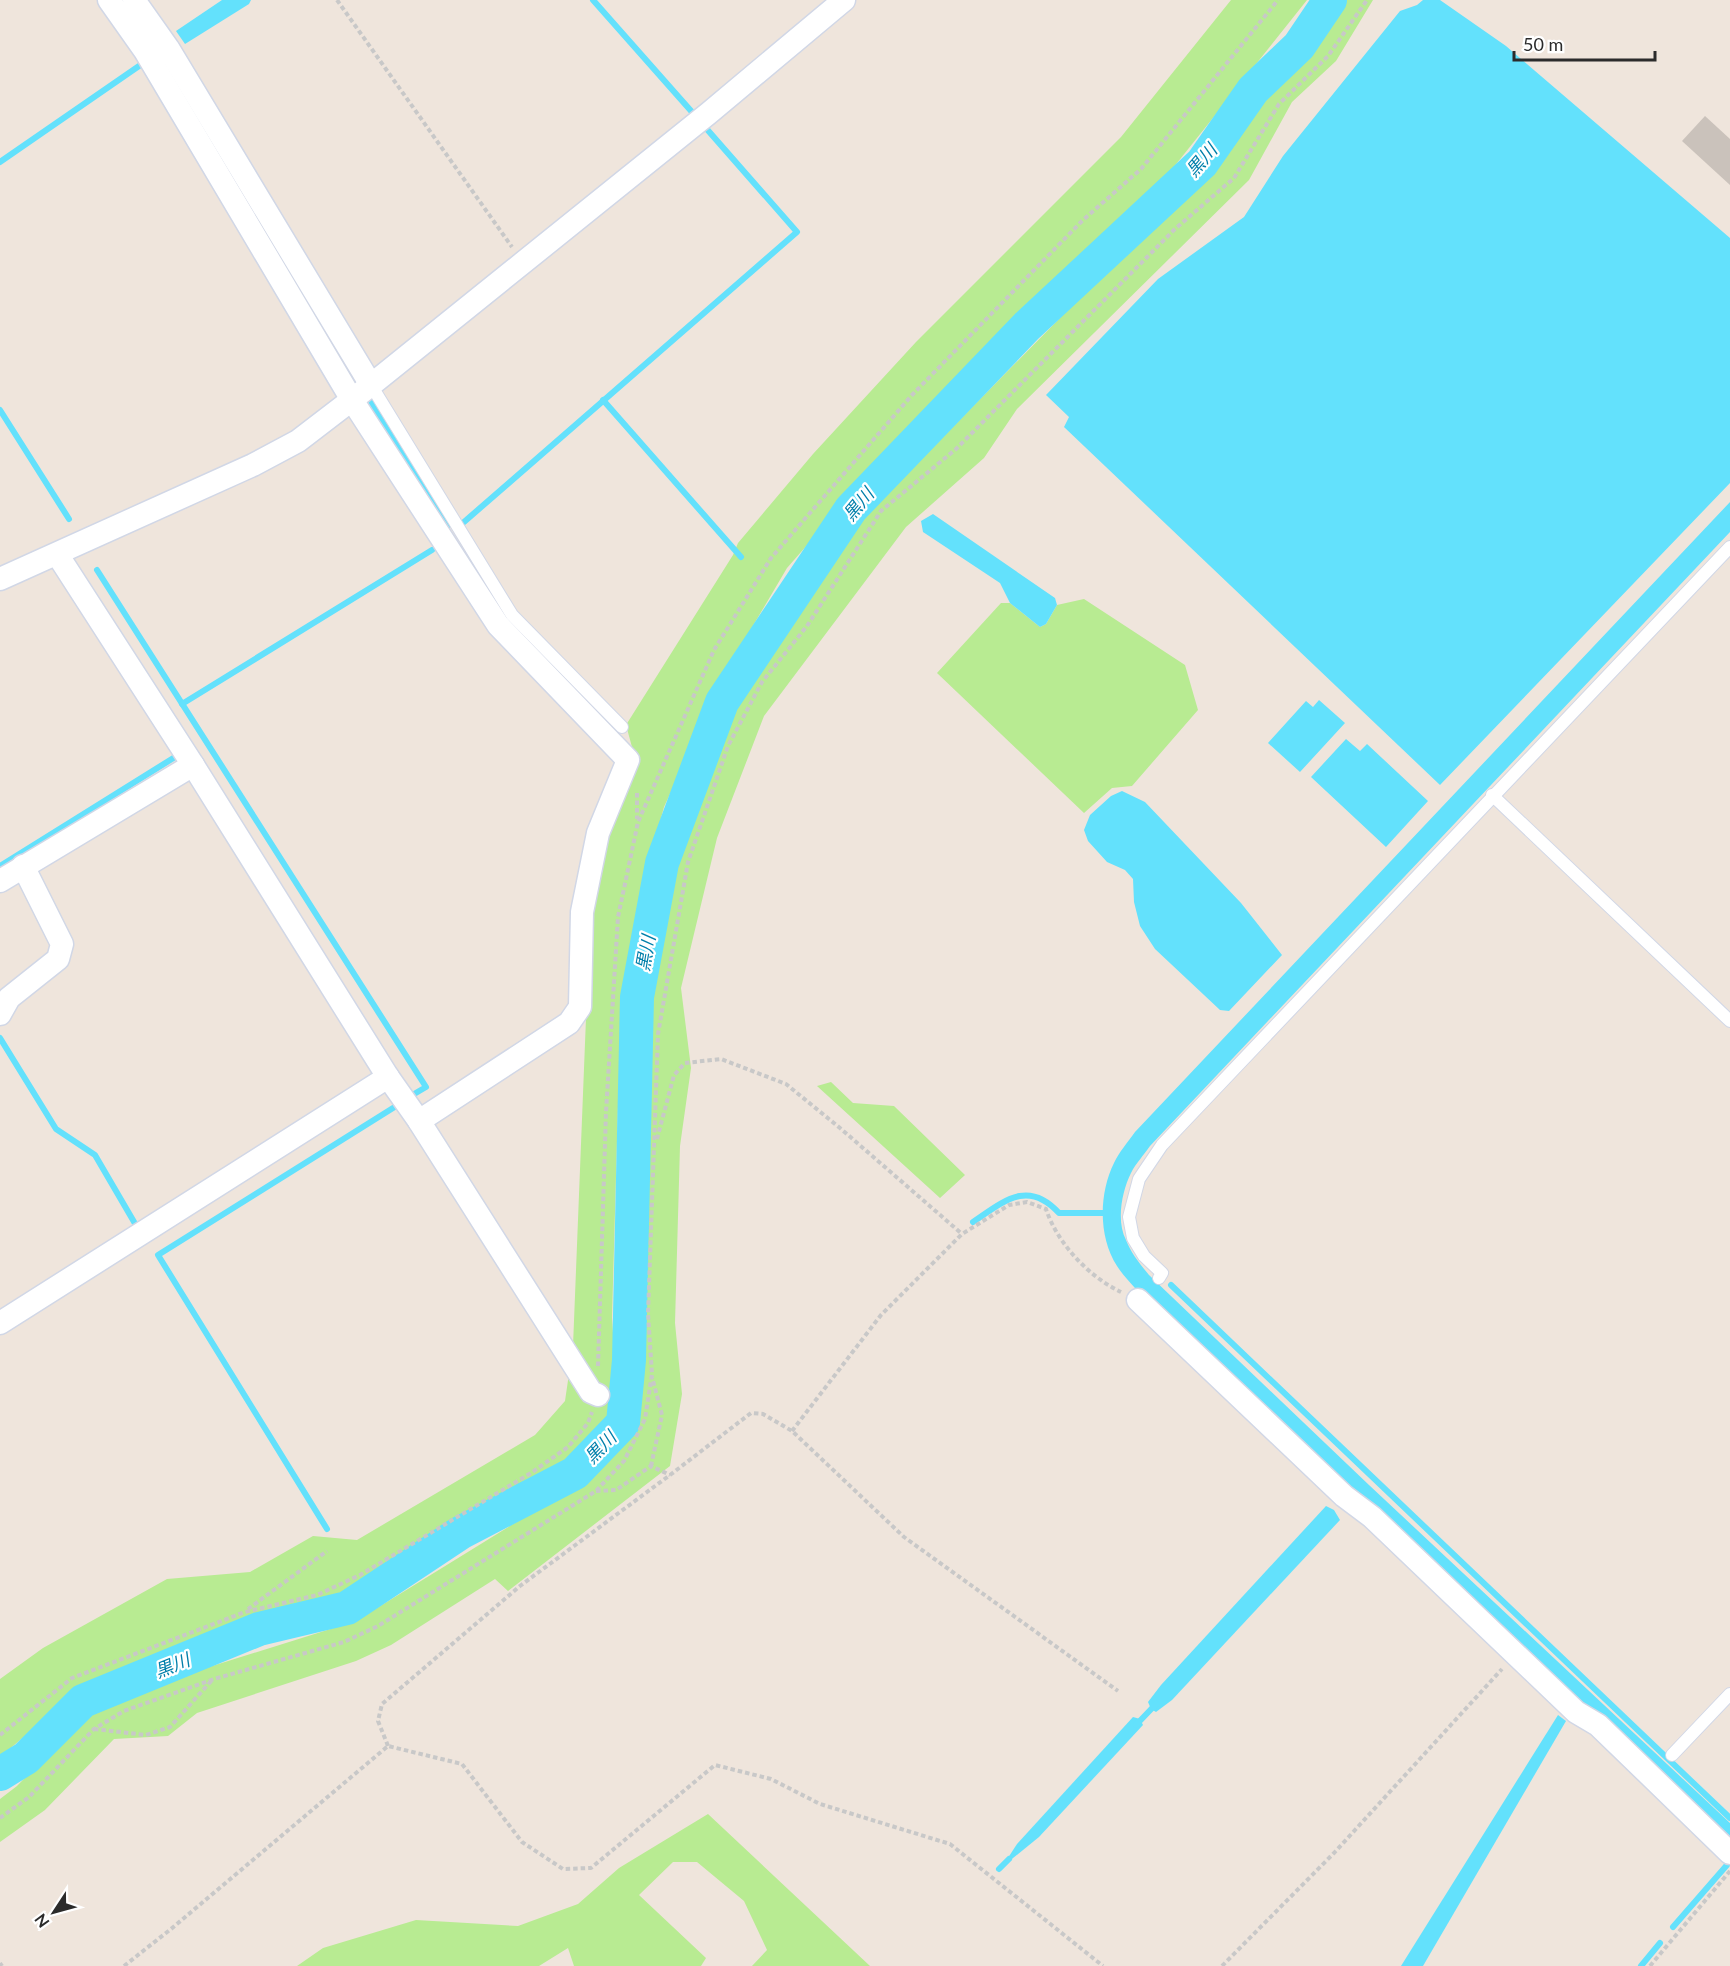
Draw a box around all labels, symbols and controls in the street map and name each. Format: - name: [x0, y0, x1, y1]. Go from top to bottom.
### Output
- scale bar: [1514, 24, 1655, 62]
- text: 50 m: [1523, 33, 1563, 55]
- water label: 黒川: [1181, 138, 1222, 181]
- water label: 黒川: [838, 482, 879, 525]
- water label: 黒川: [631, 931, 659, 973]
- water label: 黒川: [580, 1425, 622, 1468]
- water label: 黒川: [151, 1647, 195, 1682]
- north arrow: [24, 1882, 84, 1942]
- text: N: [30, 1911, 53, 1932]

